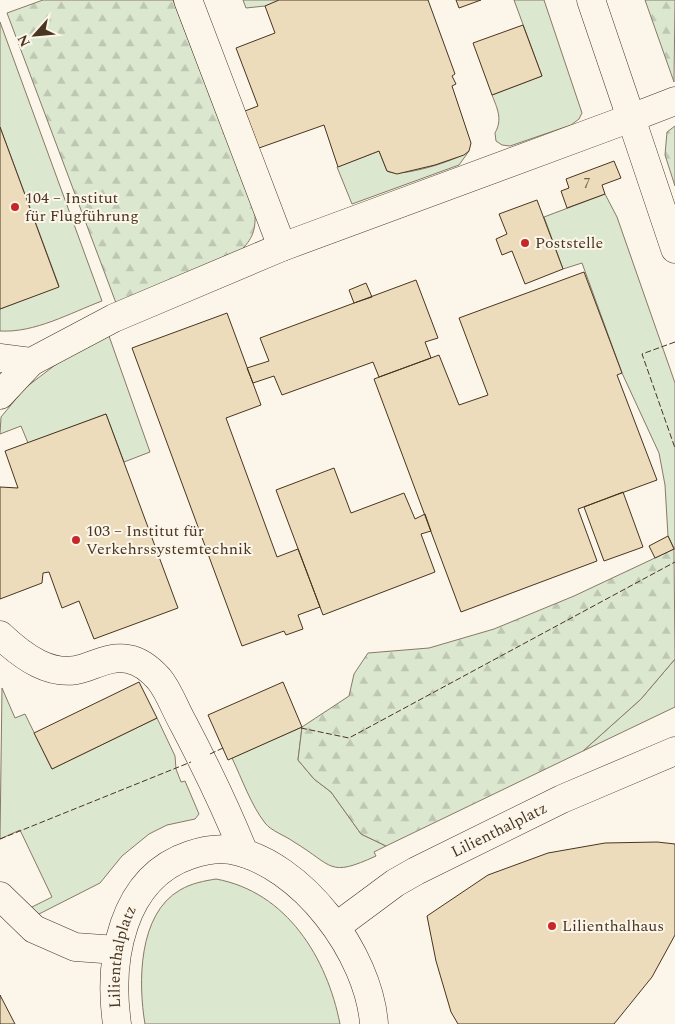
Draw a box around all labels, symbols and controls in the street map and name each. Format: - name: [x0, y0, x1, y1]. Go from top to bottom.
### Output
- north arrow: [10, 10, 60, 60]
- text: N: [12, 31, 36, 51]
- house number: 7: [584, 173, 591, 194]
- place label: 104 – Institut für Flugführung: [25, 186, 139, 228]
- marker: 104 – Institut für Flugführung: [9, 201, 21, 213]
- place label: Poststelle: [535, 231, 603, 255]
- marker: Poststelle: [519, 237, 531, 249]
- place label: 103 – Institut für Verkehrssystemtechnik: [86, 519, 252, 561]
- marker: 103 – Institut für Verkehrssystemtechnik: [70, 534, 82, 546]
- street label: Lilienthalplatz: [447, 796, 551, 864]
- street label: Lilienthalplatz: [102, 901, 143, 1009]
- place label: Lilienthalhaus: [562, 914, 664, 938]
- marker: Lilienthalhaus: [546, 920, 558, 932]

